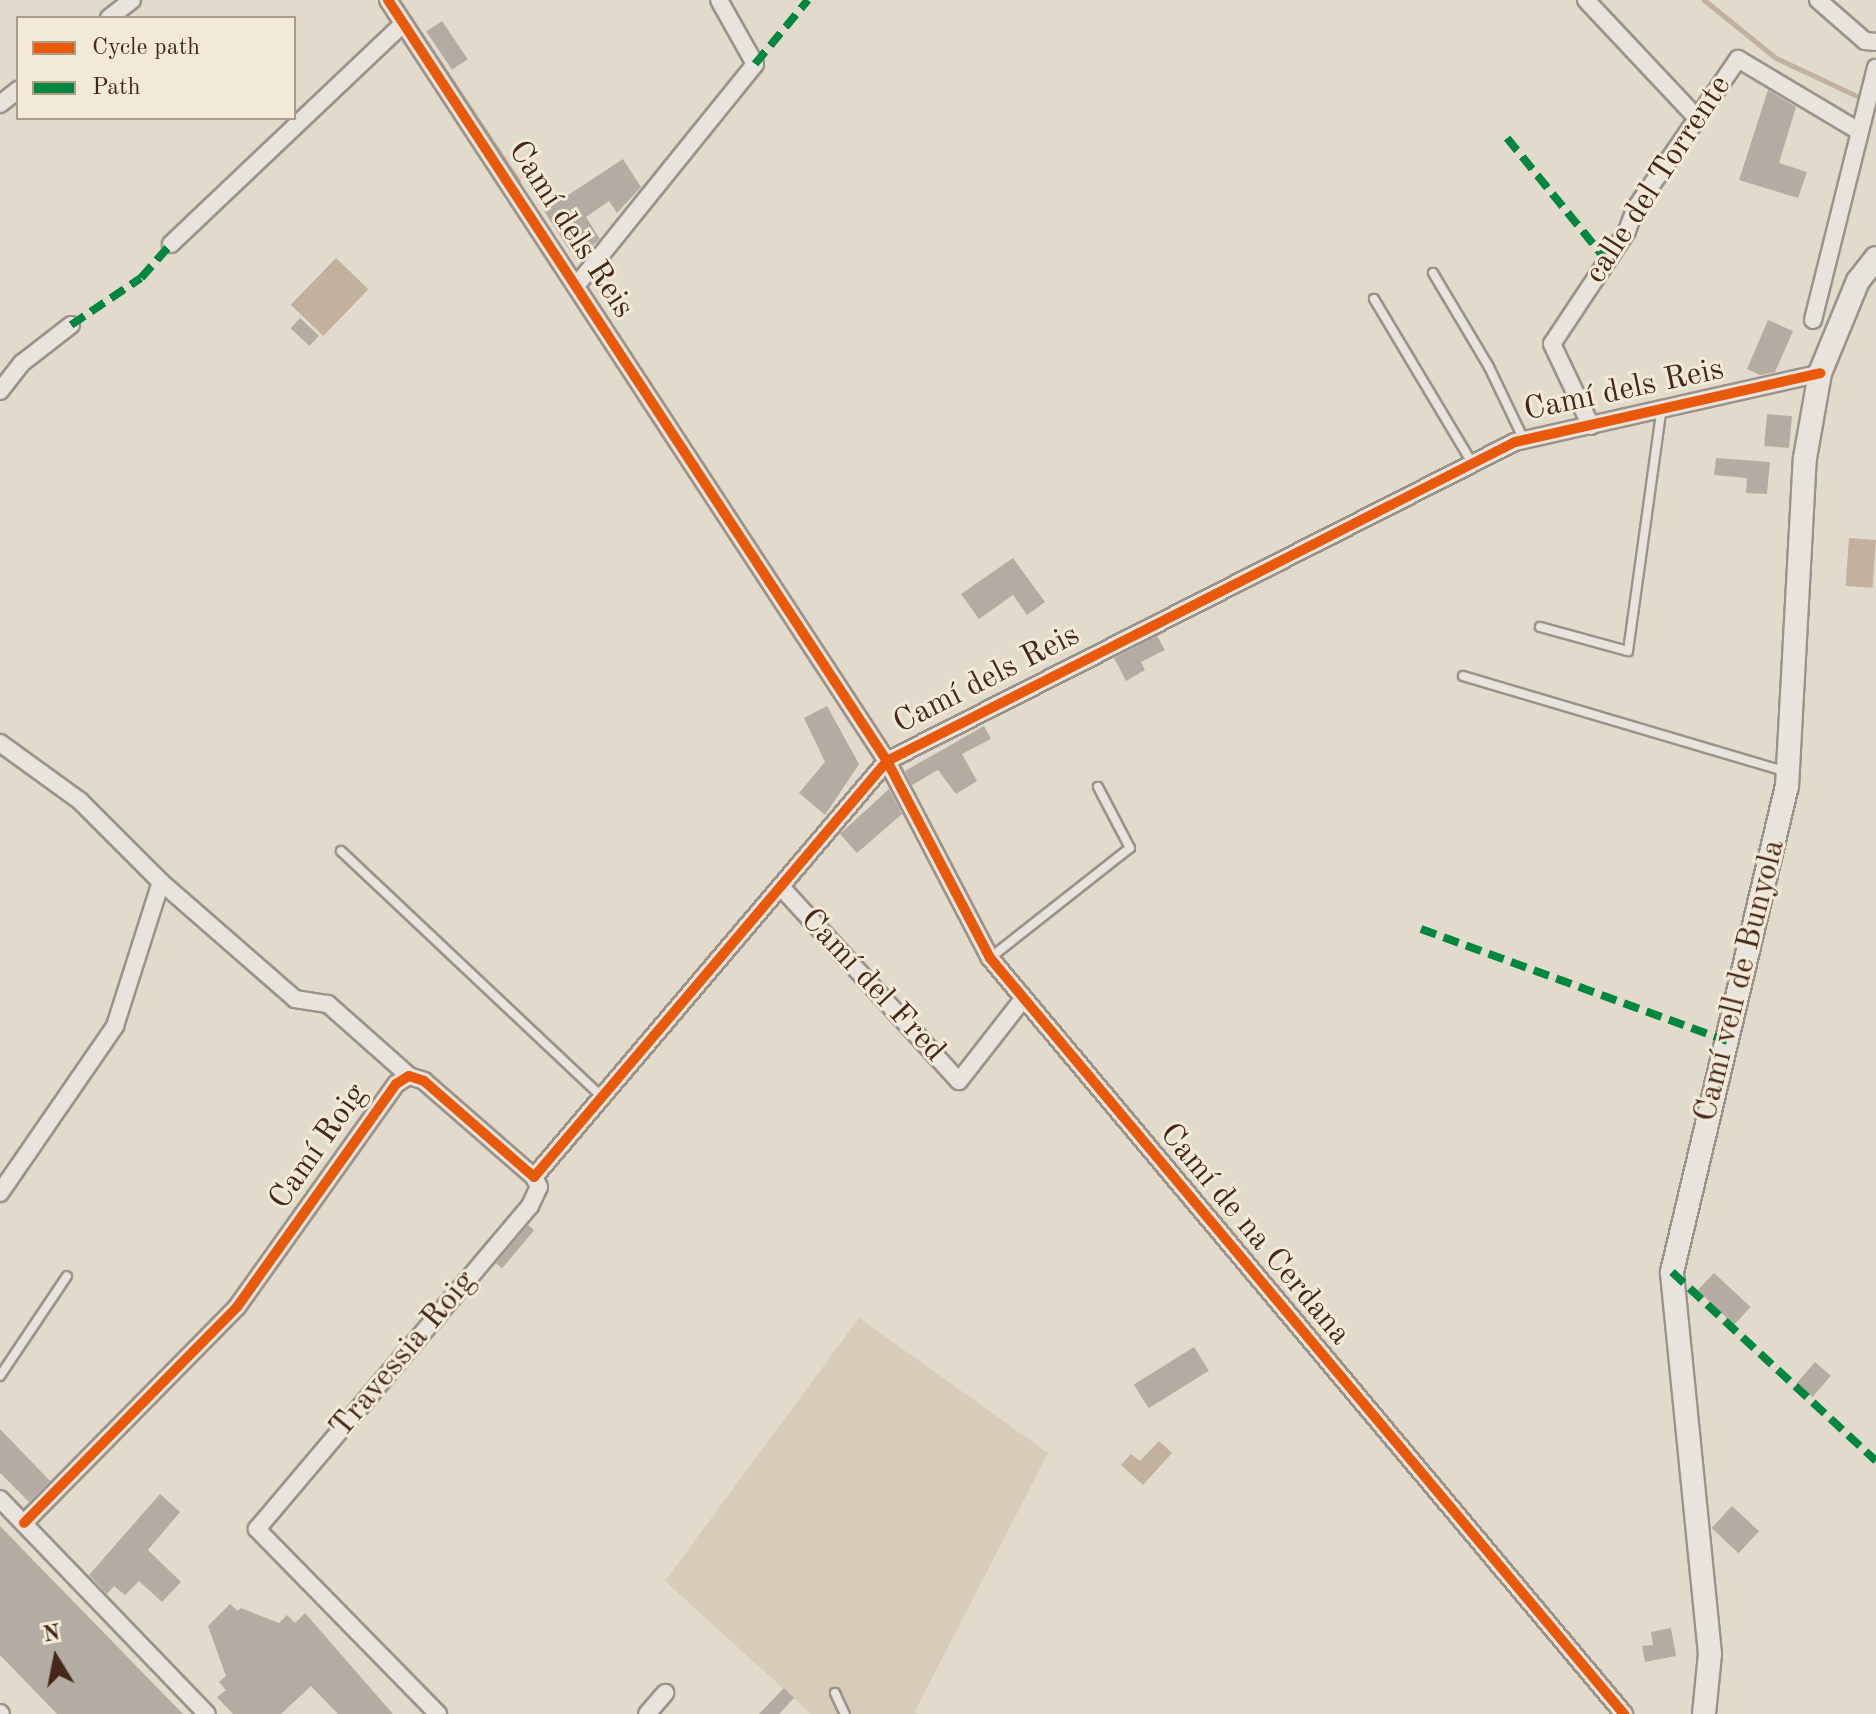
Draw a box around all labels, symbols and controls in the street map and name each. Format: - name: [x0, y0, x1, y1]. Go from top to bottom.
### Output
- legend: [16, 16, 296, 120]
- text: Cycle path: [92, 36, 200, 60]
- street label: calle del Torrente: [1577, 69, 1741, 291]
- text: Path: [92, 76, 141, 100]
- street label: Camí dels Reis: [499, 134, 641, 326]
- street label: Camí dels Reis: [1521, 351, 1727, 431]
- street label: Camí dels Reis: [888, 617, 1086, 743]
- street label: Camí vell de Bunyola: [1687, 836, 1795, 1126]
- street label: Camí del Fred: [791, 901, 953, 1071]
- street label: Camí Roig: [262, 1077, 376, 1217]
- street label: Camí de na Cerdana: [1150, 1116, 1358, 1354]
- street label: Travessia Roig: [323, 1263, 485, 1447]
- north arrow: [16, 1618, 96, 1698]
- text: N: [42, 1622, 62, 1647]

